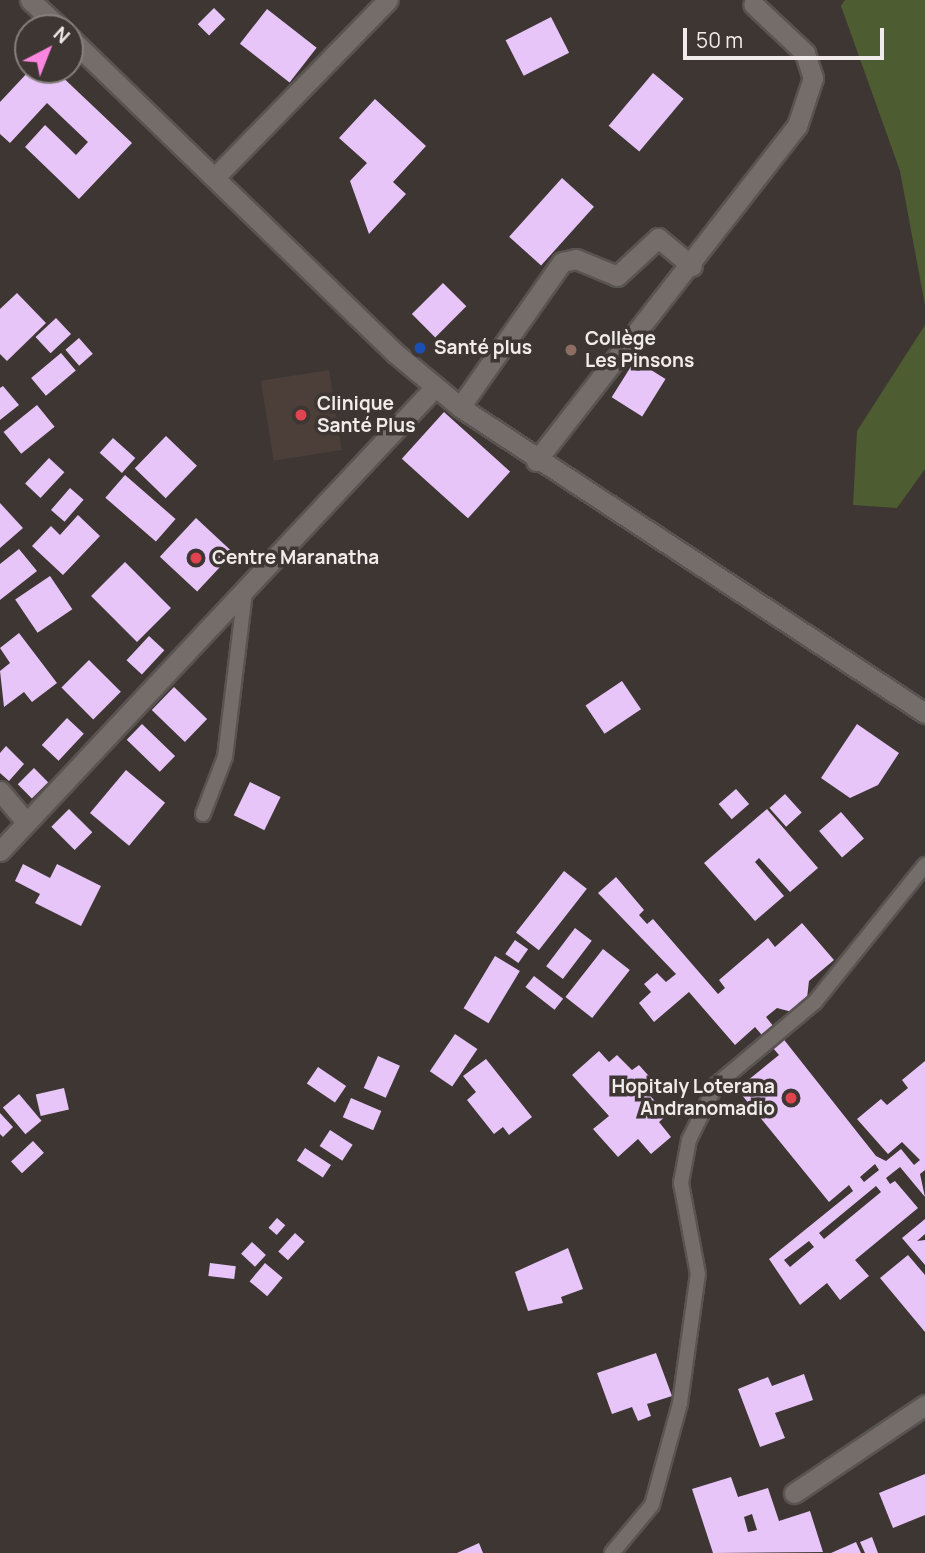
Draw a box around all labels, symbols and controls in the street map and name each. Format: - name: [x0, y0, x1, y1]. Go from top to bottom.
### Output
- north arrow: [14, 14, 84, 84]
- scale bar: [687, 14, 888, 58]
- text: N: [48, 21, 75, 49]
- text: 50 m: [696, 26, 743, 54]
- place label: Collège Les Pinsons: [585, 328, 694, 372]
- place label: Santé plus: [434, 337, 532, 359]
- marker: Santé plus: [412, 340, 428, 356]
- marker: Collège Les Pinsons: [563, 342, 579, 358]
- place label: Clinique Santé Plus: [317, 393, 415, 437]
- marker: Clinique Santé Plus: [291, 405, 311, 425]
- place label: Centre Maranatha: [212, 547, 379, 569]
- marker: Centre Maranatha: [186, 548, 206, 568]
- place label: Hopitaly Loterana Andranomadio: [611, 1076, 775, 1120]
- marker: Hopitaly Loterana Andranomadio: [781, 1088, 801, 1108]

